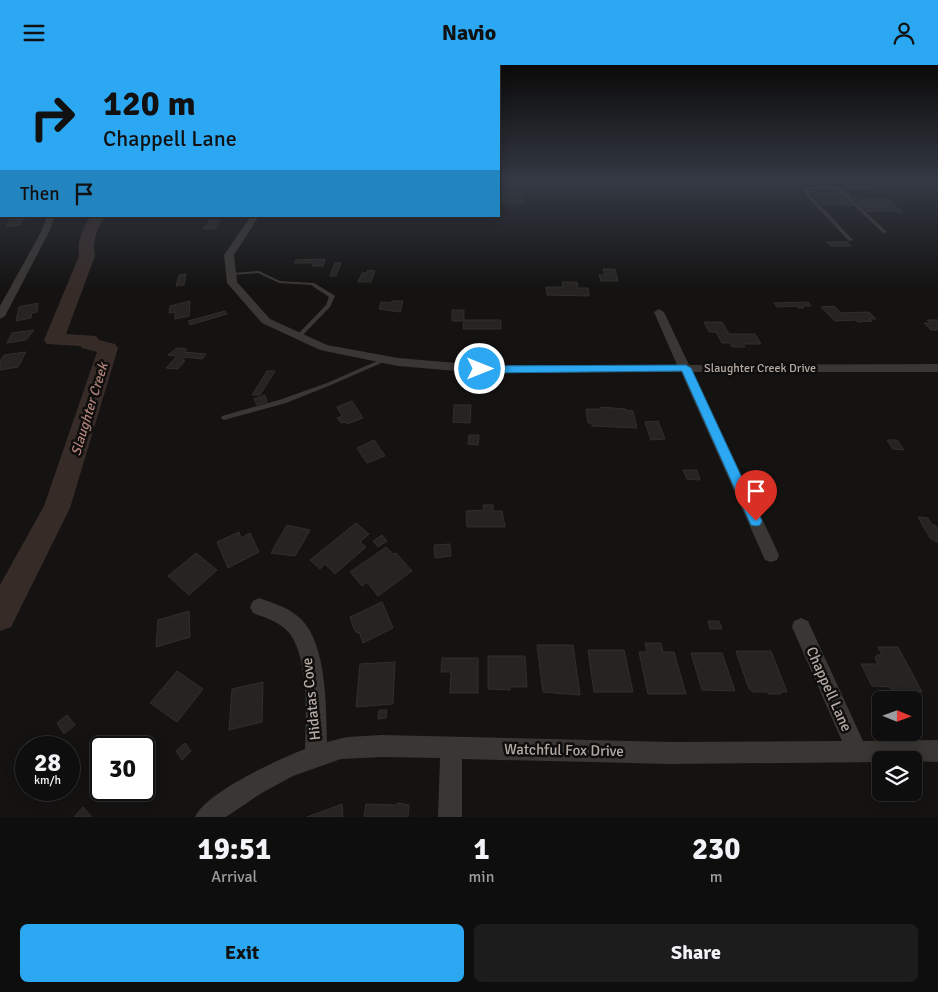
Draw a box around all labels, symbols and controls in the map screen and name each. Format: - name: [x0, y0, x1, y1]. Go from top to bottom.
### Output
- icon: menu: [20, 19, 48, 47]
- text: Navio: [442, 19, 496, 46]
- icon: person: [890, 19, 918, 47]
- text: 120 m: [103, 82, 196, 125]
- icon: right: [20, 85, 85, 150]
- text: Chappell Lane: [103, 125, 237, 152]
- icon: arrive: [70, 180, 98, 208]
- text: Then: [20, 182, 60, 206]
- position arrow: [453, 342, 505, 394]
- water label: Slaughter Creek: [67, 359, 112, 458]
- street label: Slaughter Creek Drive: [704, 361, 816, 376]
- pin: [735, 470, 777, 521]
- icon: arrive: [742, 477, 770, 505]
- street label: Chappell Lane: [802, 644, 856, 734]
- street label: Hidatas Cove: [298, 657, 324, 741]
- north arrow: [872, 691, 922, 741]
- map controls: [872, 691, 922, 801]
- speed limit sign: 30: [90, 736, 155, 801]
- street label: Watchful Fox Drive: [504, 740, 624, 760]
- text: 28: [34, 747, 61, 778]
- button: layers: [872, 751, 922, 801]
- text: km/h: [34, 773, 61, 788]
- text: 19:51: [197, 831, 271, 868]
- text: 1: [473, 831, 490, 868]
- text: 230: [692, 831, 740, 868]
- text: Arrival: [211, 867, 257, 887]
- text: min: [469, 867, 494, 887]
- text: m: [710, 867, 723, 887]
- button: Exit: [20, 924, 464, 982]
- button: Share: [474, 924, 918, 982]

